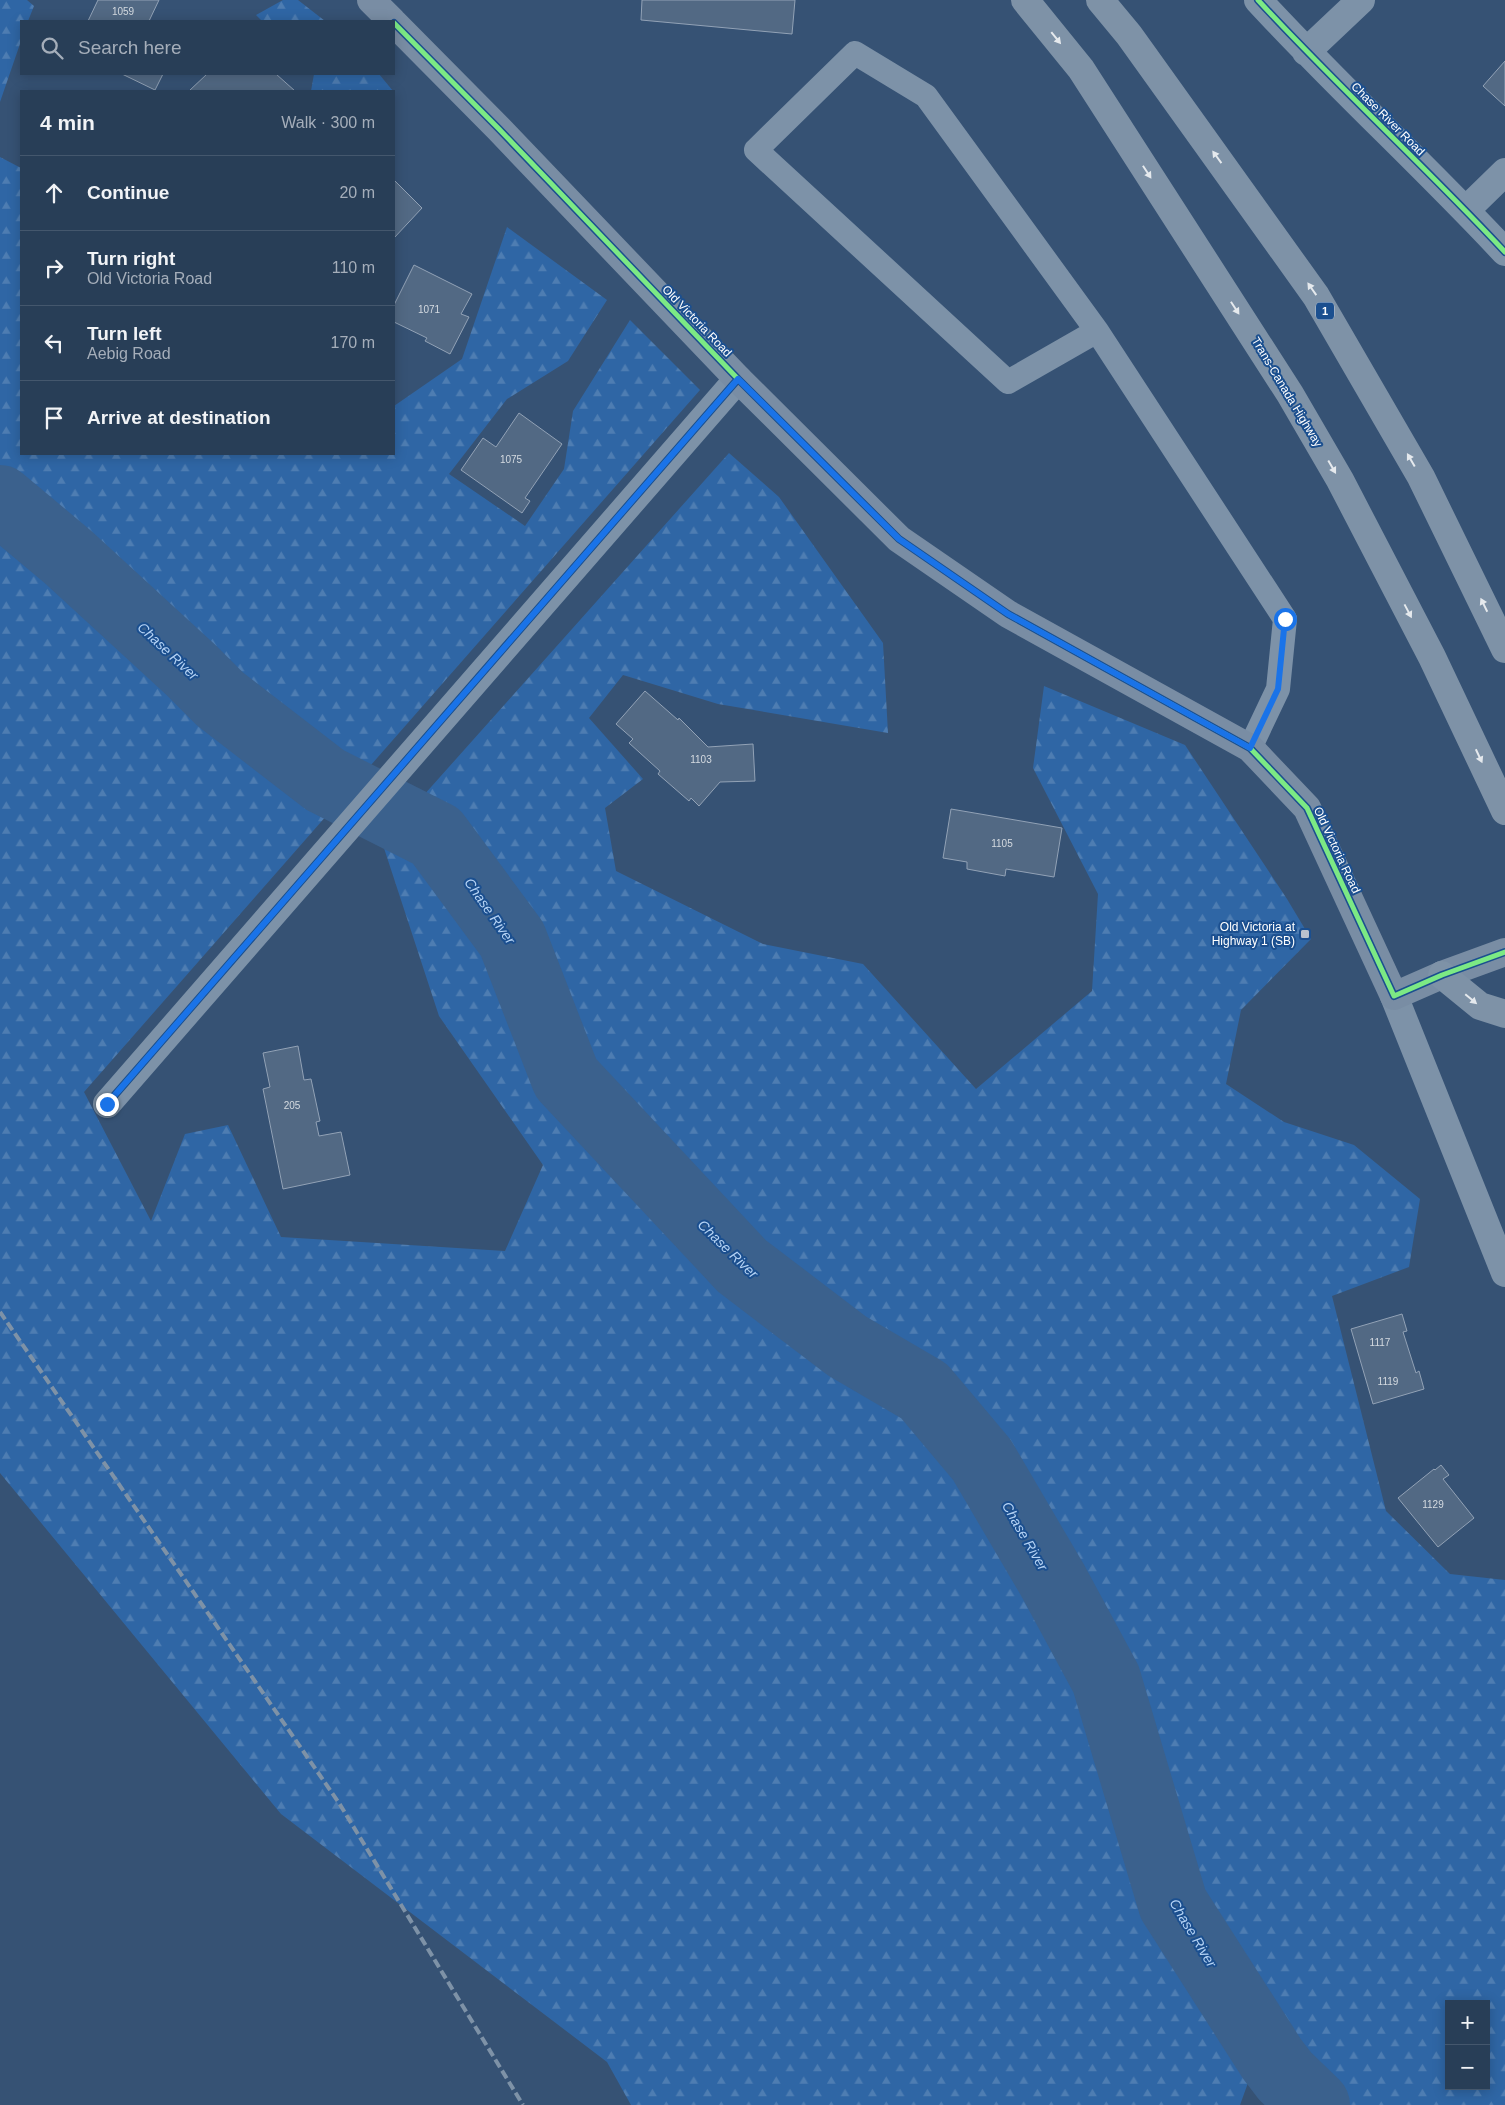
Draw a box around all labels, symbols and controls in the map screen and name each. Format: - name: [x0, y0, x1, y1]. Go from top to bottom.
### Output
- house number: 1059: [112, 6, 135, 17]
- search box: [20, 20, 395, 75]
- one-way arrow: [1050, 31, 1061, 44]
- icon: search: [38, 34, 66, 62]
- text: Search here: [78, 37, 182, 58]
- street label: Chase River Road: [1348, 79, 1428, 159]
- text: 4 min: [40, 111, 95, 134]
- text: Walk · 300 m: [281, 114, 375, 131]
- one-way arrow: [1212, 150, 1222, 164]
- one-way arrow: [1143, 165, 1152, 178]
- icon: ahead: [40, 179, 68, 207]
- text: Continue: [87, 182, 169, 203]
- text: 20 m: [339, 184, 375, 201]
- text: Turn right: [87, 248, 175, 269]
- icon: right: [40, 254, 68, 282]
- text: 110 m: [332, 259, 375, 276]
- text: Old Victoria Road: [87, 270, 212, 287]
- street label: Old Victoria Road: [659, 282, 735, 360]
- one-way arrow: [1307, 282, 1317, 296]
- one-way arrow: [1230, 302, 1240, 315]
- road number: 1: [1316, 302, 1334, 320]
- house number: 1071: [418, 304, 441, 315]
- text: Turn left: [87, 323, 162, 344]
- icon: left: [40, 329, 68, 357]
- text: 170 m: [331, 334, 375, 351]
- street label: Trans-Canada Highway: [1249, 335, 1325, 449]
- text: Aebig Road: [87, 345, 171, 362]
- icon: arrive: [40, 404, 68, 432]
- text: Arrive at destination: [87, 407, 271, 428]
- one-way arrow: [1407, 453, 1416, 466]
- house number: 1075: [500, 454, 523, 465]
- one-way arrow: [1327, 460, 1336, 473]
- one-way arrow: [1479, 598, 1487, 612]
- one-way arrow: [1403, 604, 1412, 617]
- route start: [1274, 608, 1297, 631]
- water label: Chase River: [134, 619, 203, 684]
- one-way arrow: [1475, 749, 1483, 764]
- house number: 1103: [690, 754, 712, 765]
- street label: Old Victoria Road: [1311, 805, 1363, 895]
- house number: 1105: [991, 838, 1013, 849]
- water label: Chase River: [461, 875, 519, 948]
- place label: Old Victoria at Highway 1 (SB): [1212, 920, 1296, 948]
- marker: Old Victoria at Highway 1 (SB): [1299, 928, 1311, 940]
- one-way arrow: [1465, 993, 1477, 1004]
- route end: [96, 1093, 119, 1116]
- house number: 205: [284, 1100, 301, 1111]
- water label: Chase River: [695, 1216, 762, 1282]
- house number: 1117: [1370, 1337, 1391, 1348]
- house number: 1119: [1378, 1376, 1399, 1387]
- water label: Chase River: [999, 1499, 1052, 1575]
- house number: 1129: [1422, 1499, 1444, 1510]
- water label: Chase River: [1166, 1896, 1220, 1971]
- map controls: [1445, 2000, 1490, 2090]
- button: +: [1445, 2000, 1490, 2045]
- button: −: [1445, 2045, 1490, 2090]

